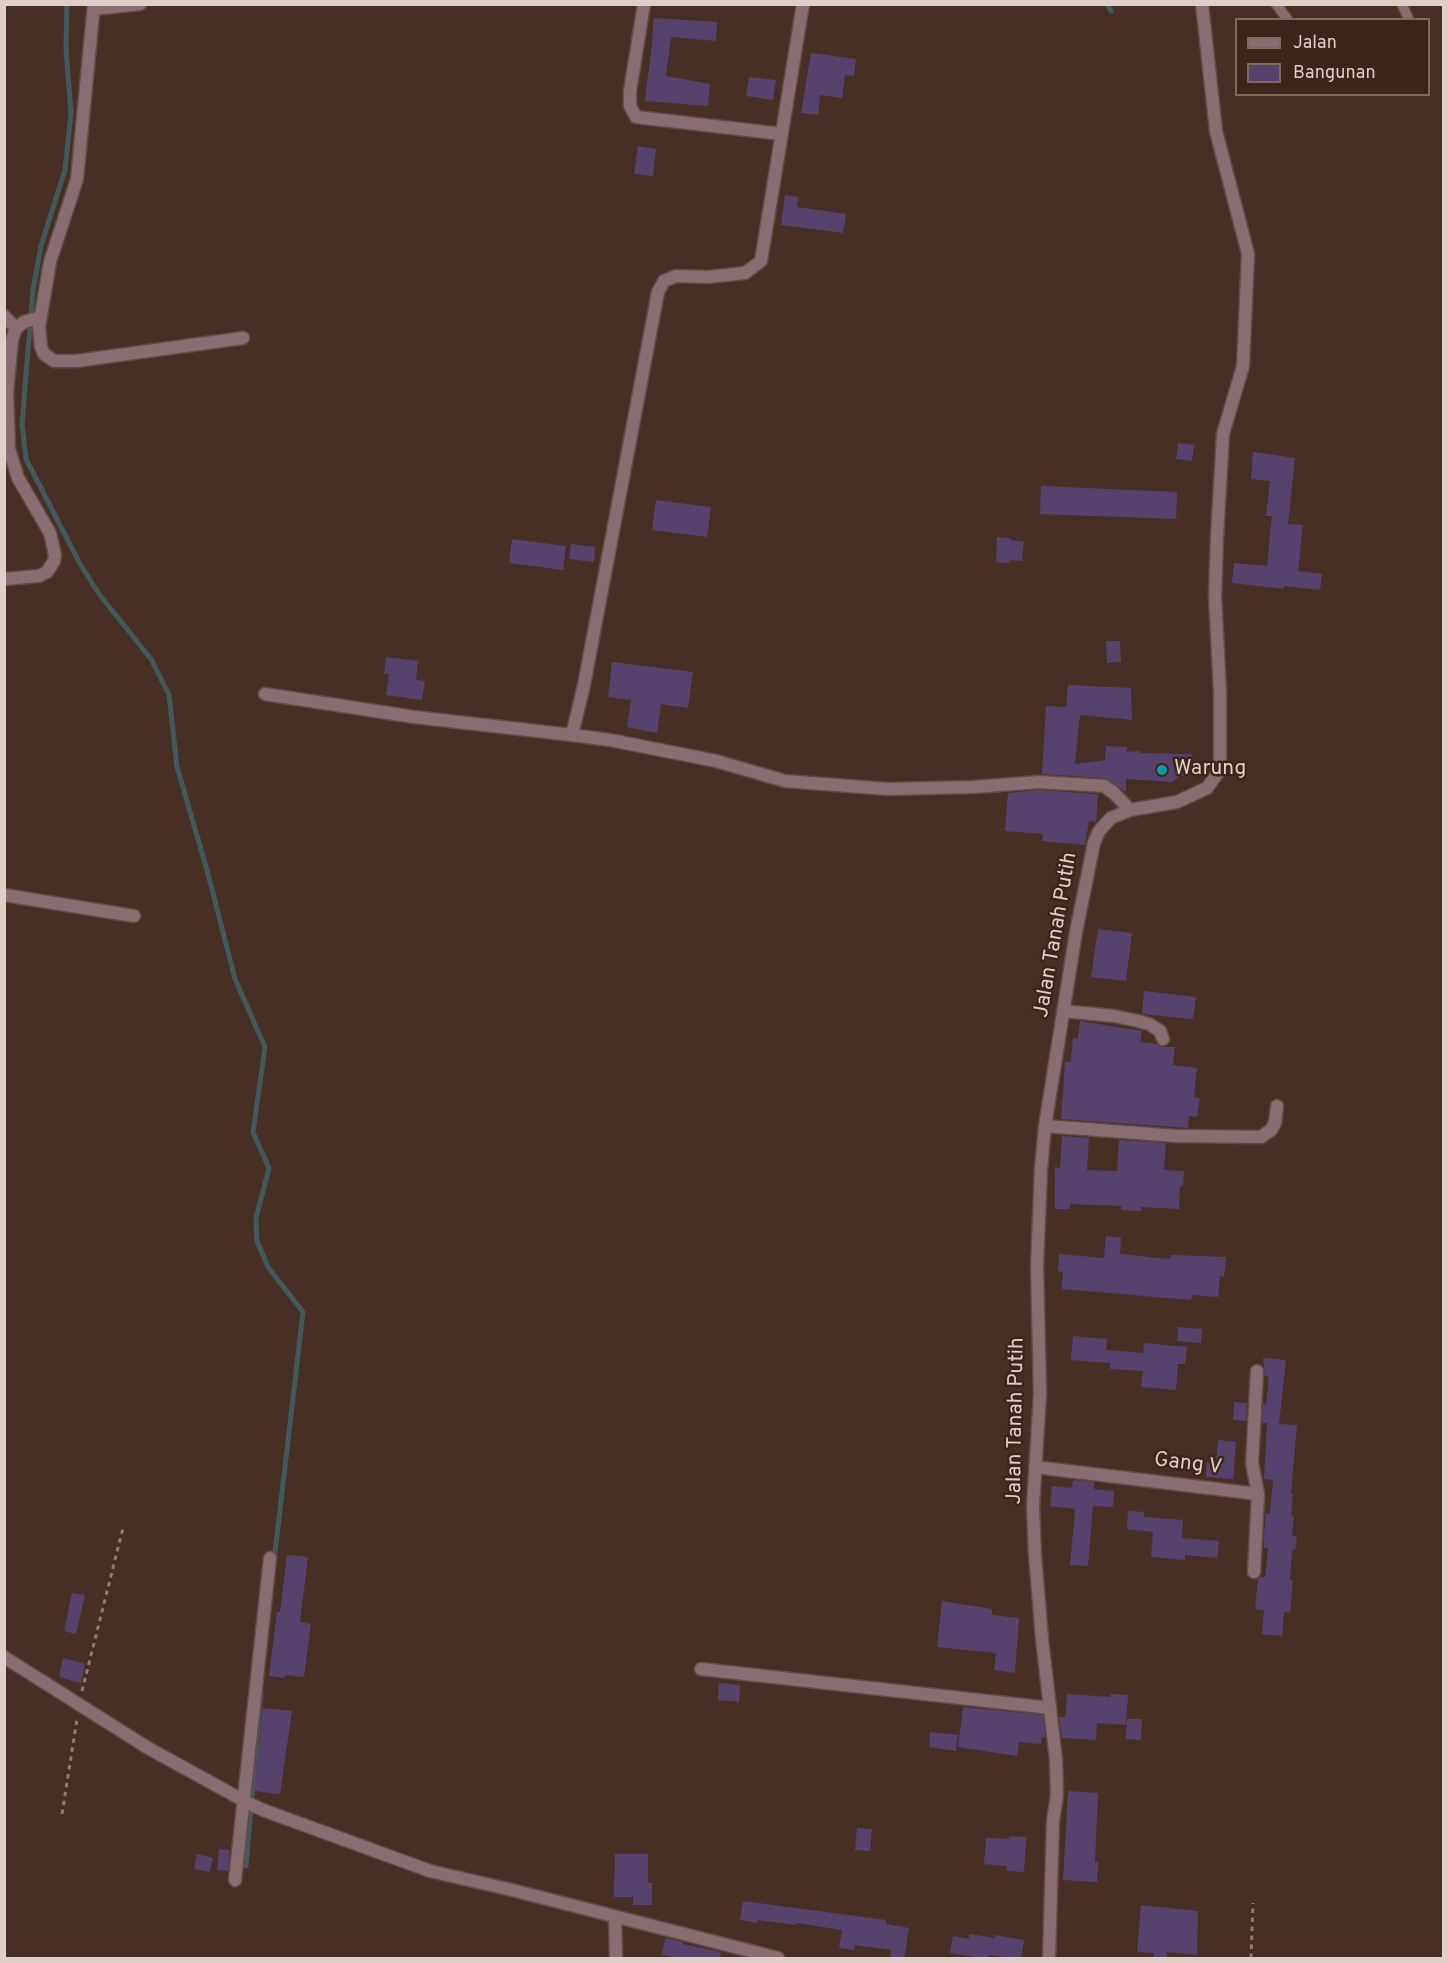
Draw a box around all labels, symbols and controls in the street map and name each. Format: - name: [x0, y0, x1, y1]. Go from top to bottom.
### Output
- legend: [1235, 18, 1430, 96]
- text: Jalan: [1293, 32, 1337, 55]
- text: Bangunan: [1293, 62, 1376, 85]
- place label: Warung: [1174, 757, 1246, 783]
- marker: Warung: [1155, 763, 1169, 777]
- street label: Jalan Tanah Putih: [1030, 850, 1084, 1020]
- street label: Jalan Tanah Putih: [1003, 1337, 1031, 1505]
- street label: Gang V: [1153, 1448, 1223, 1482]

